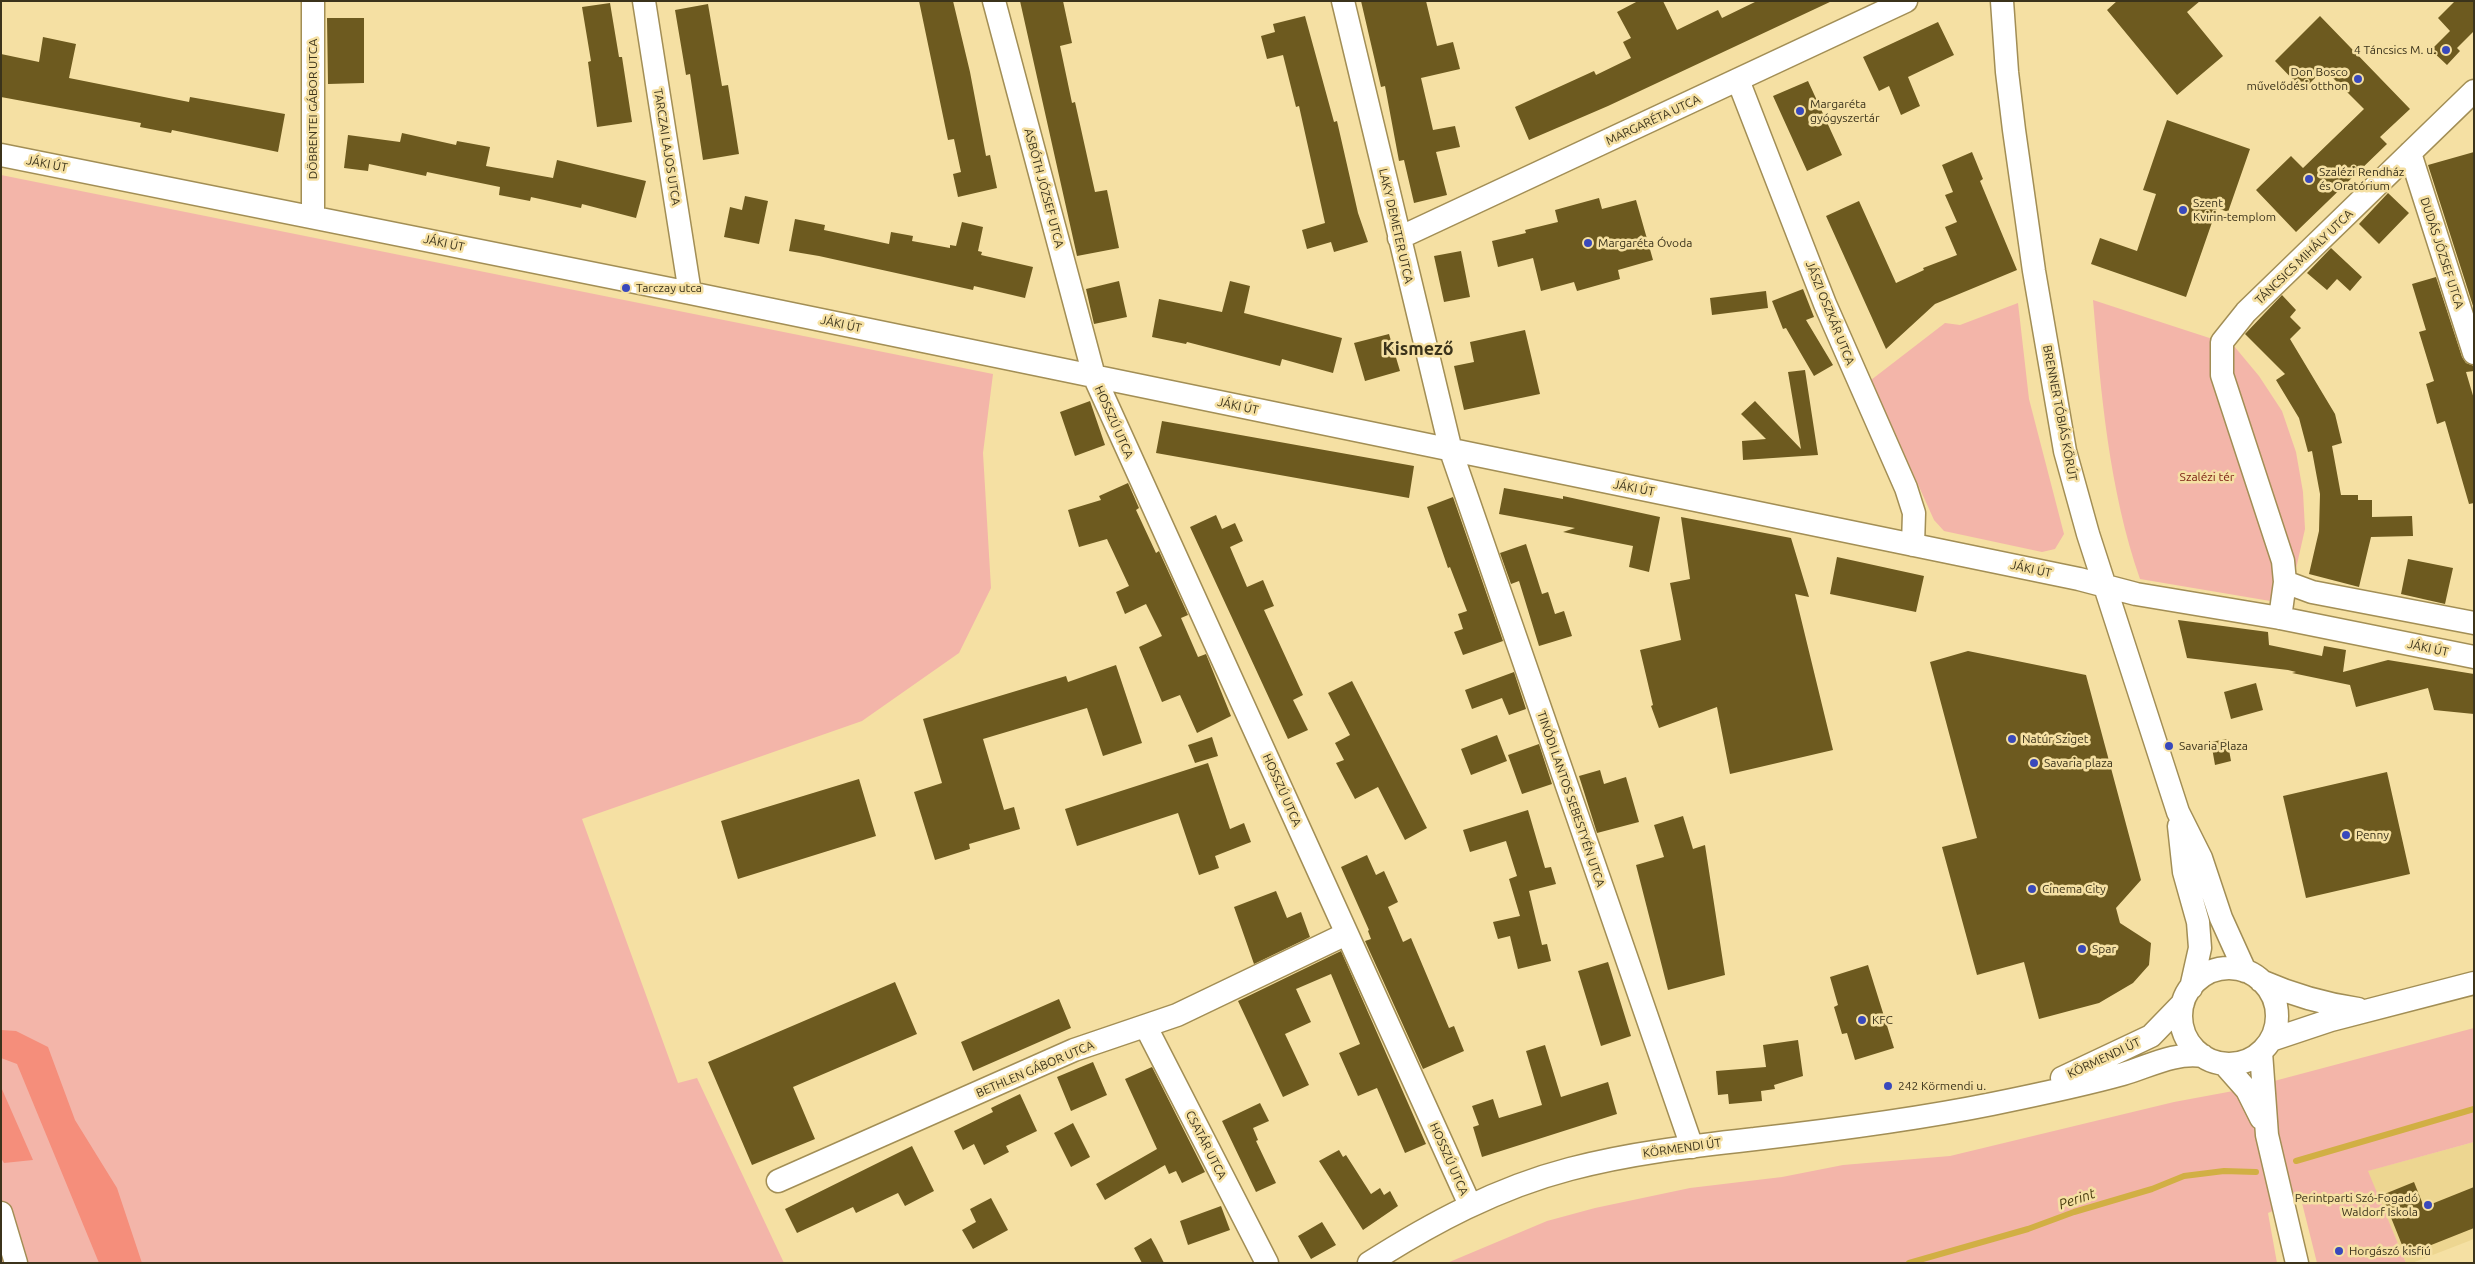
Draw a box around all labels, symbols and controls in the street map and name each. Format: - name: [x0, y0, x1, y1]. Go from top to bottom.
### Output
- street label: DÖBRENTEI GÁBOR UTCA: [306, 39, 320, 179]
- place label: 4 Táncsics M. u.: [2354, 43, 2436, 57]
- marker: 4 Táncsics M. u.: [2440, 44, 2452, 56]
- place label: Don Bosco művelődési otthon: [2247, 65, 2348, 93]
- marker: Don Bosco művelődési otthon: [2352, 73, 2364, 85]
- street label: TARCZAI LAJOS UTCA: [651, 87, 683, 207]
- street label: MARGARÉTA UTCA: [1604, 92, 1702, 148]
- place label: Margaréta gyógyszertár: [1810, 97, 1880, 125]
- marker: Margaréta gyógyszertár: [1794, 105, 1806, 117]
- street label: ASBÓTH JÓZSEF UTCA: [1021, 127, 1067, 249]
- street label: JÁKI ÚT: [25, 153, 69, 175]
- place label: Szalézi Rendház és Oratórium: [2319, 165, 2404, 193]
- street label: LAKY DEMETER UTCA: [1376, 167, 1416, 285]
- marker: Szalézi Rendház és Oratórium: [2303, 173, 2315, 185]
- place label: Szent Kvirin-templom: [2193, 196, 2276, 224]
- street label: DUDÁS JÓZSEF UTCA: [2417, 196, 2467, 310]
- marker: Szent Kvirin-templom: [2177, 204, 2189, 216]
- street label: TÁNCSICS MIHÁLY UTCA: [2252, 207, 2356, 307]
- street label: JÁKI ÚT: [422, 232, 466, 254]
- place label: Margaréta Óvoda: [1598, 236, 1692, 250]
- marker: Margaréta Óvoda: [1582, 237, 1594, 249]
- street label: JÁSZI OSZKÁR UTCA: [1803, 259, 1857, 367]
- place label: Tarczay utca: [636, 281, 702, 295]
- marker: Tarczay utca: [620, 282, 632, 294]
- street label: JÁKI ÚT: [819, 313, 863, 335]
- district label: Kismező: [1383, 338, 1453, 360]
- street label: BRENNER TÓBIÁS KÖRÚT: [2040, 344, 2080, 482]
- street label: HOSSZÚ UTCA: [1092, 383, 1136, 461]
- street label: JÁKI ÚT: [1216, 395, 1260, 417]
- park label: Szalézi tér: [2180, 470, 2234, 484]
- street label: JÁKI ÚT: [1612, 477, 1656, 499]
- street label: JÁKI ÚT: [2009, 558, 2053, 580]
- street label: JÁKI ÚT: [2406, 637, 2450, 659]
- street label: TINÓDI LANTOS SEBESTYÉN UTCA: [1534, 709, 1608, 889]
- place label: Natúr Sziget: [2022, 732, 2089, 746]
- marker: Natúr Sziget: [2006, 733, 2018, 745]
- place label: Savaria Plaza: [2179, 739, 2248, 753]
- marker: Savaria Plaza: [2163, 740, 2175, 752]
- street label: HOSSZÚ UTCA: [1260, 751, 1304, 829]
- place label: Savaria plaza: [2044, 756, 2113, 770]
- marker: Savaria plaza: [2028, 757, 2040, 769]
- place label: Penny: [2356, 828, 2389, 842]
- marker: Penny: [2340, 829, 2352, 841]
- place label: Cinema City: [2042, 882, 2106, 896]
- marker: Cinema City: [2026, 883, 2038, 895]
- place label: Spar: [2092, 942, 2116, 956]
- marker: Spar: [2076, 943, 2088, 955]
- place label: KFC: [1872, 1013, 1893, 1027]
- marker: KFC: [1856, 1014, 1868, 1026]
- street label: KÖRMENDI ÚT: [2065, 1035, 2143, 1081]
- street label: BETHLEN GÁBOR UTCA: [974, 1038, 1096, 1100]
- place label: 242 Körmendi u.: [1898, 1079, 1986, 1093]
- marker: 242 Körmendi u.: [1882, 1080, 1894, 1092]
- street label: CSATÁR UTCA: [1183, 1108, 1229, 1182]
- street label: HOSSZÚ UTCA: [1427, 1120, 1471, 1198]
- street label: KÖRMENDI ÚT: [1642, 1135, 1722, 1161]
- water label: Perint: [2057, 1185, 2097, 1213]
- place label: Perintparti Szó-Fogadó Waldorf Iskola: [2295, 1191, 2418, 1219]
- marker: Perintparti Szó-Fogadó Waldorf Iskola: [2422, 1199, 2434, 1211]
- place label: Horgászó kisfiú: [2349, 1244, 2431, 1258]
- marker: Horgászó kisfiú: [2333, 1245, 2345, 1257]

